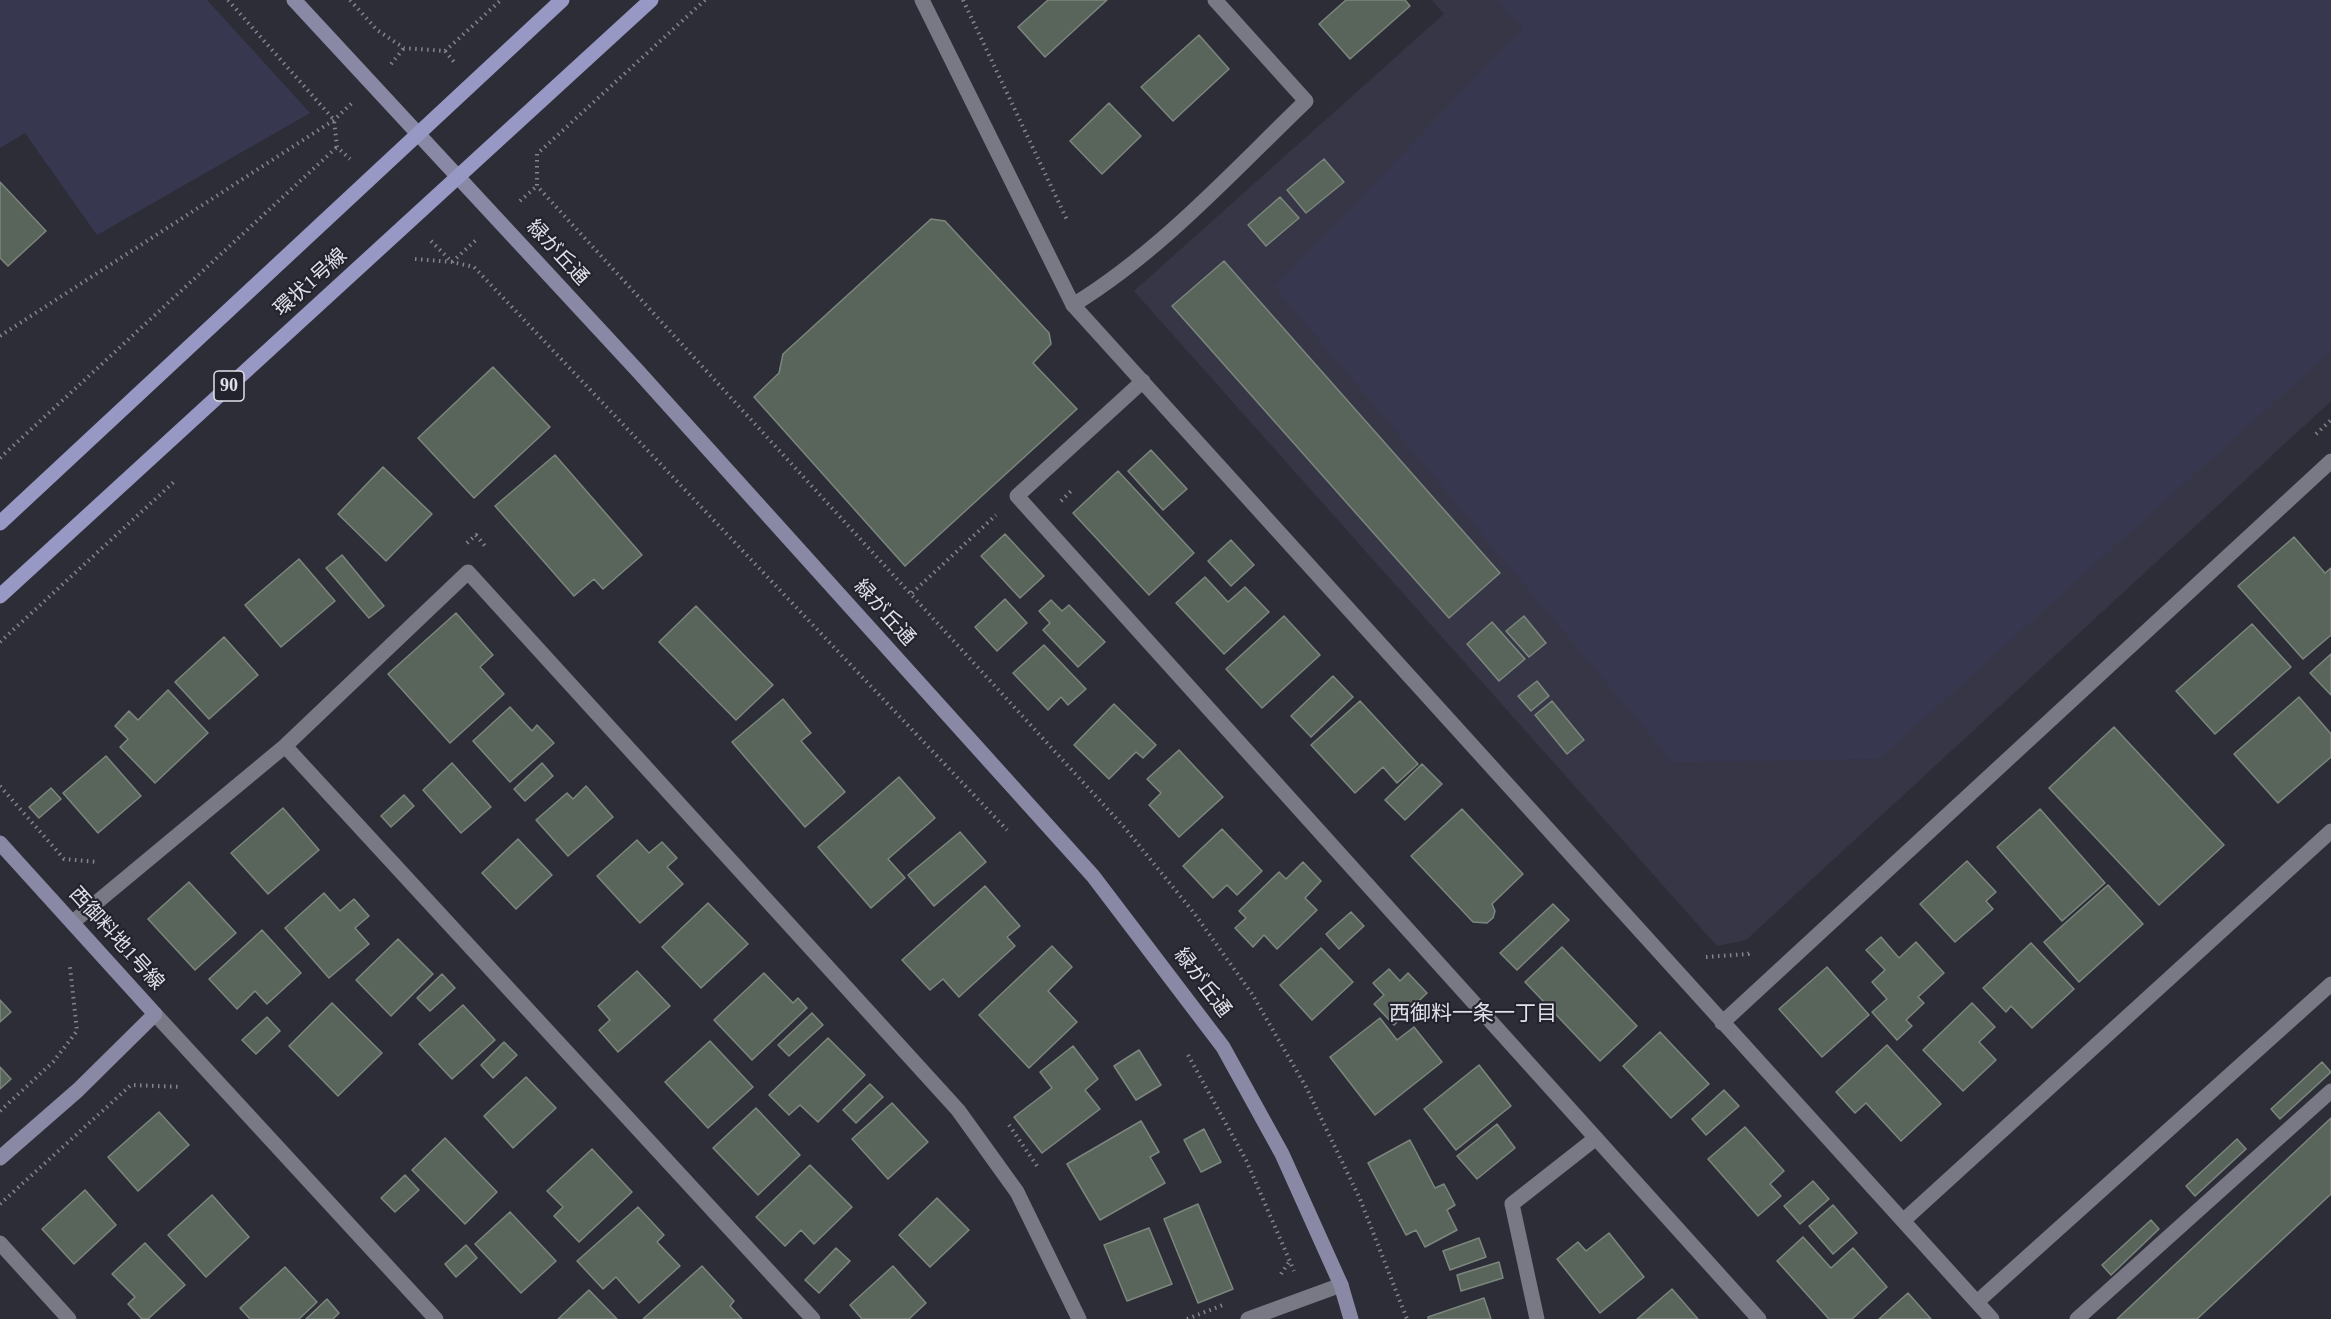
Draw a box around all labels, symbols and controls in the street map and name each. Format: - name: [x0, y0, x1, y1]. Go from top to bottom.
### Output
- street label: 緑が丘通: [521, 216, 593, 290]
- street label: 環状1号線: [270, 244, 352, 322]
- road number: 90: [214, 371, 244, 401]
- street label: 緑が丘通: [848, 575, 920, 651]
- street label: 西御料地1号線: [64, 883, 168, 995]
- street label: 緑が丘通: [1168, 944, 1236, 1022]
- district label: 西御料一条一丁目: [1389, 1001, 1557, 1027]

